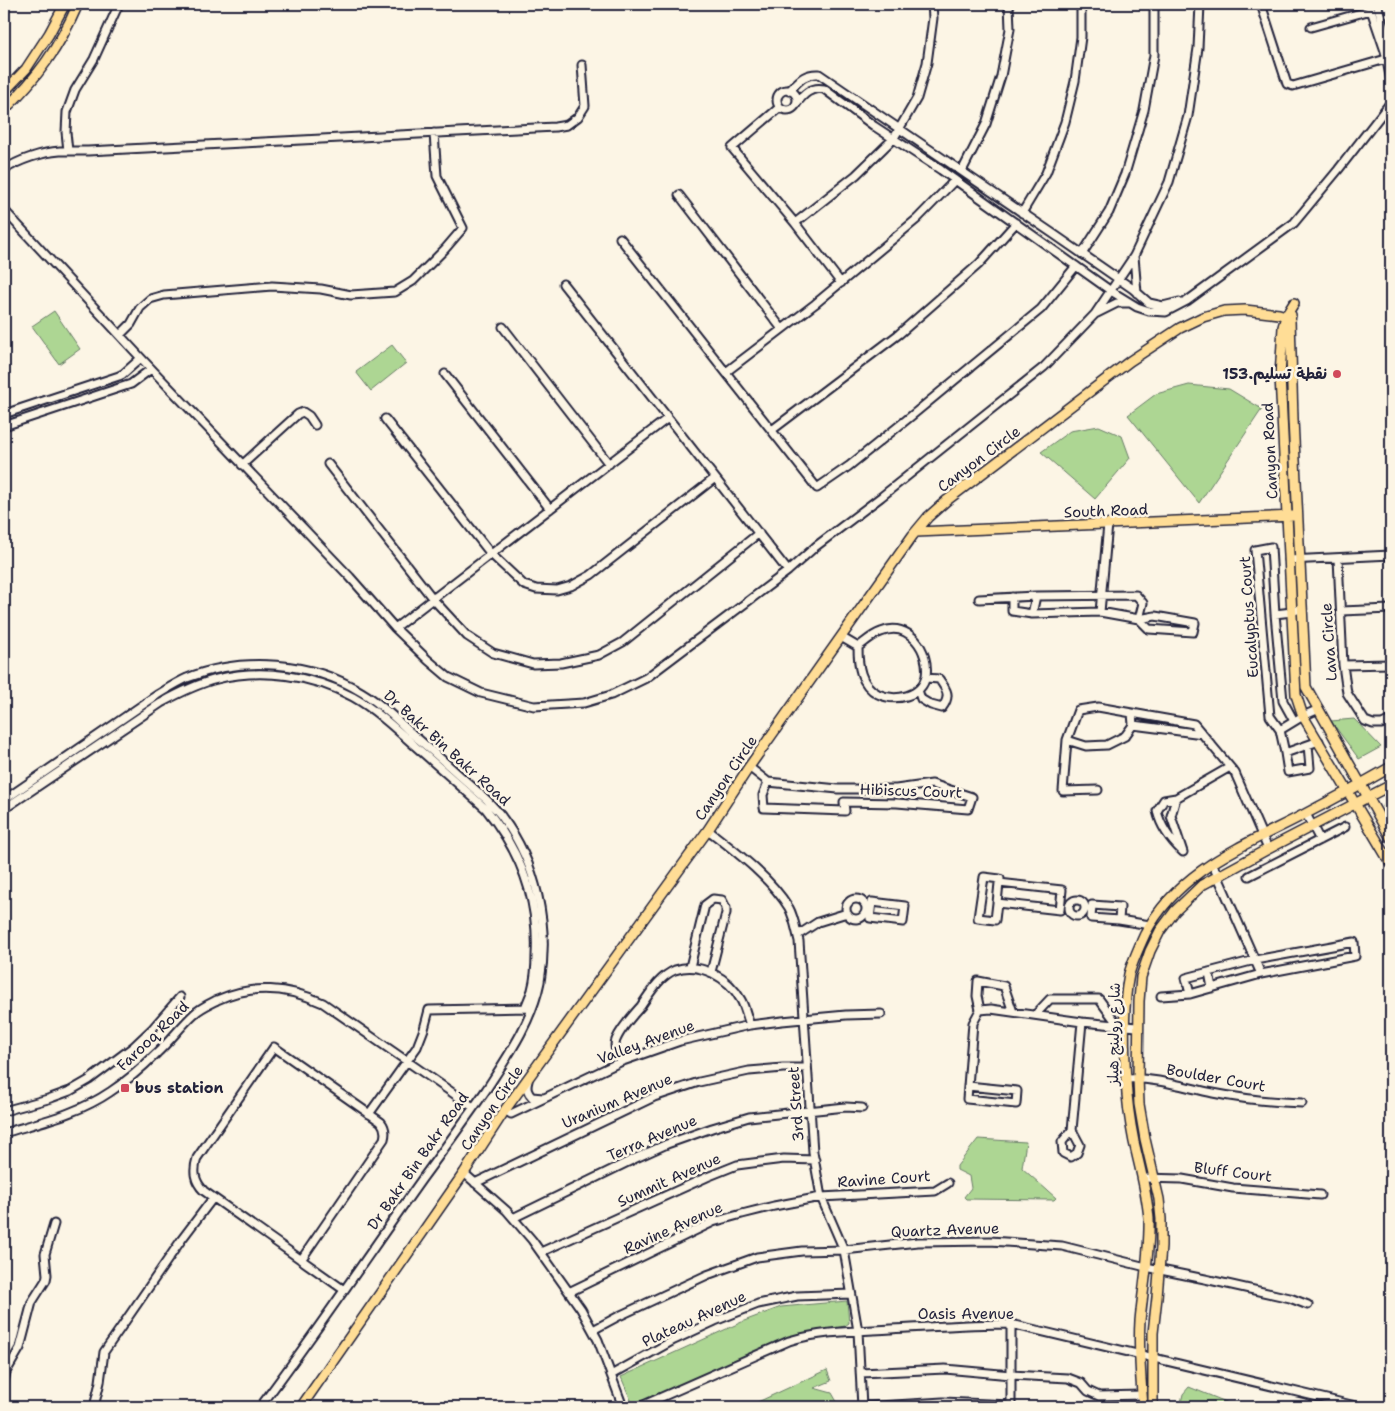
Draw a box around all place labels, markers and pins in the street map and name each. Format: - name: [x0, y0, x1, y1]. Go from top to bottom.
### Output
- place label: نقطة تسليم.153: [1222, 364, 1327, 385]
- marker: نقطة تسليم.153: [1331, 368, 1343, 380]
- place label: bus station: [135, 1078, 224, 1098]
- marker: bus station: [119, 1082, 131, 1094]

